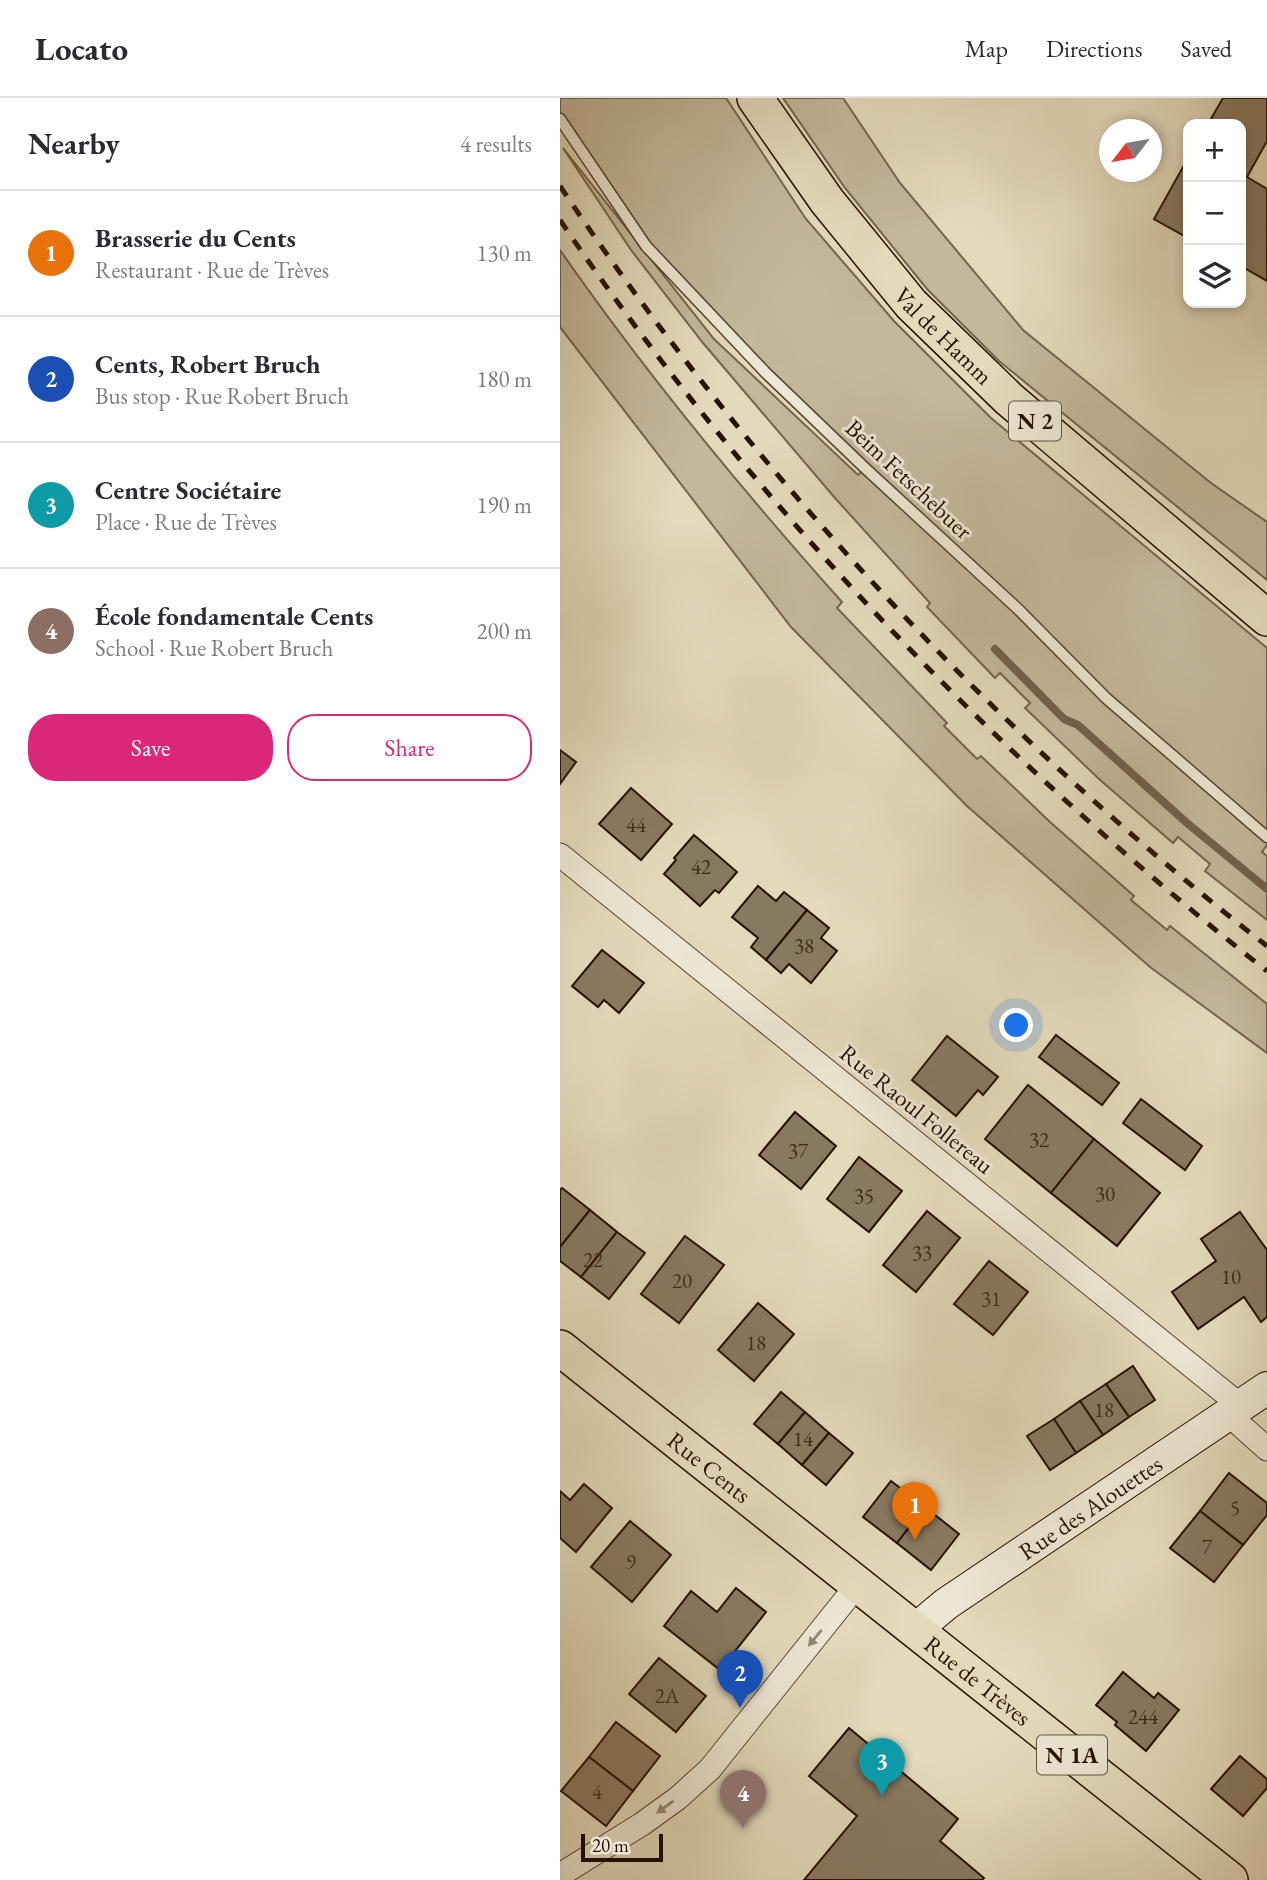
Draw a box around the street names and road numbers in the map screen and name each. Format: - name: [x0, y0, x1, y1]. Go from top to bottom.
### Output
- street label: Val de Hamm: [888, 280, 1000, 391]
- road number: N 2: [1009, 402, 1061, 440]
- street label: Beim Fetschebuer: [839, 412, 979, 546]
- street label: Rue Raoul Follereau: [834, 1037, 1001, 1181]
- street label: Rue Cents: [661, 1424, 758, 1510]
- street label: Rue des Alouettes: [1012, 1448, 1168, 1566]
- street label: Rue de Trèves: [918, 1628, 1038, 1732]
- road number: N 1A: [1037, 1736, 1107, 1774]

